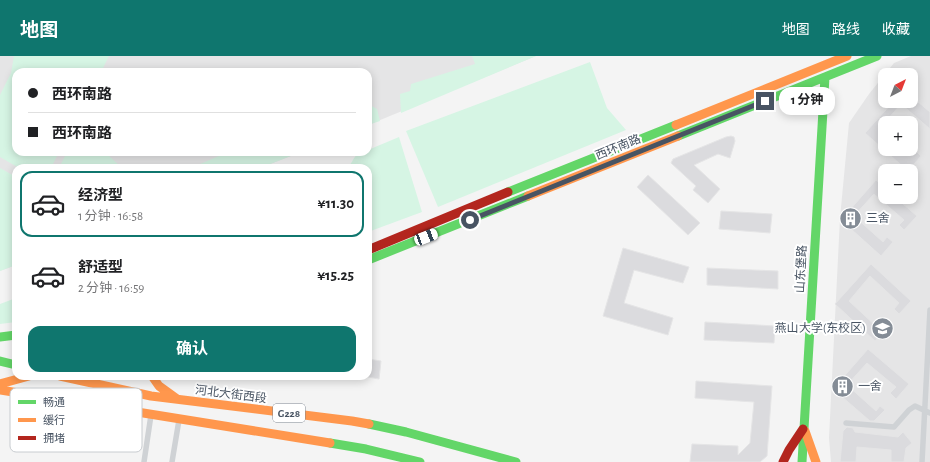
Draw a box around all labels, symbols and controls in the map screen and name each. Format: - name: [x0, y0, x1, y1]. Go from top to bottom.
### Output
- text: 地图: [20, 21, 58, 40]
- text: 地图: [782, 23, 810, 37]
- text: 路线: [832, 23, 860, 37]
- text: 收藏: [882, 23, 910, 37]
- north arrow: [878, 68, 918, 108]
- map controls: [878, 68, 918, 204]
- text: 西环南路: [52, 87, 112, 102]
- callout: 1 分钟: [779, 87, 835, 115]
- route end: [756, 92, 774, 110]
- text: 1 分钟: [791, 94, 823, 107]
- button: +: [878, 116, 918, 156]
- text: 西环南路: [52, 126, 112, 141]
- street label: 西环南路: [593, 132, 643, 162]
- button: −: [878, 164, 918, 204]
- icon: car: [30, 186, 66, 222]
- text: 经济型: [78, 188, 123, 203]
- text: ¥11.30: [318, 196, 354, 211]
- building icon: 三舍: [837, 205, 863, 231]
- text: 1 分钟 · 16:58: [78, 210, 143, 223]
- route start: [461, 211, 479, 229]
- place label: 三舍: [866, 211, 890, 224]
- car: [413, 227, 439, 247]
- street label: 山东堡路: [793, 245, 808, 293]
- icon: car: [30, 258, 66, 294]
- text: 舒适型: [78, 260, 123, 275]
- text: ¥15.25: [317, 268, 354, 283]
- text: 2 分钟 · 16:59: [78, 282, 144, 295]
- school or university icon: 燕山大学(东校区): [869, 315, 895, 341]
- place label: 燕山大学(东校区): [775, 321, 866, 334]
- button: 确认: [28, 326, 356, 372]
- building icon: 一舍: [829, 373, 855, 399]
- place label: 一舍: [858, 379, 882, 392]
- street label: 河北大街西段: [195, 383, 268, 404]
- legend: [10, 388, 142, 452]
- text: 畅通: [43, 396, 65, 408]
- road number: G228: [273, 404, 305, 422]
- text: 缓行: [43, 414, 65, 426]
- text: 拥堵: [43, 433, 65, 444]

